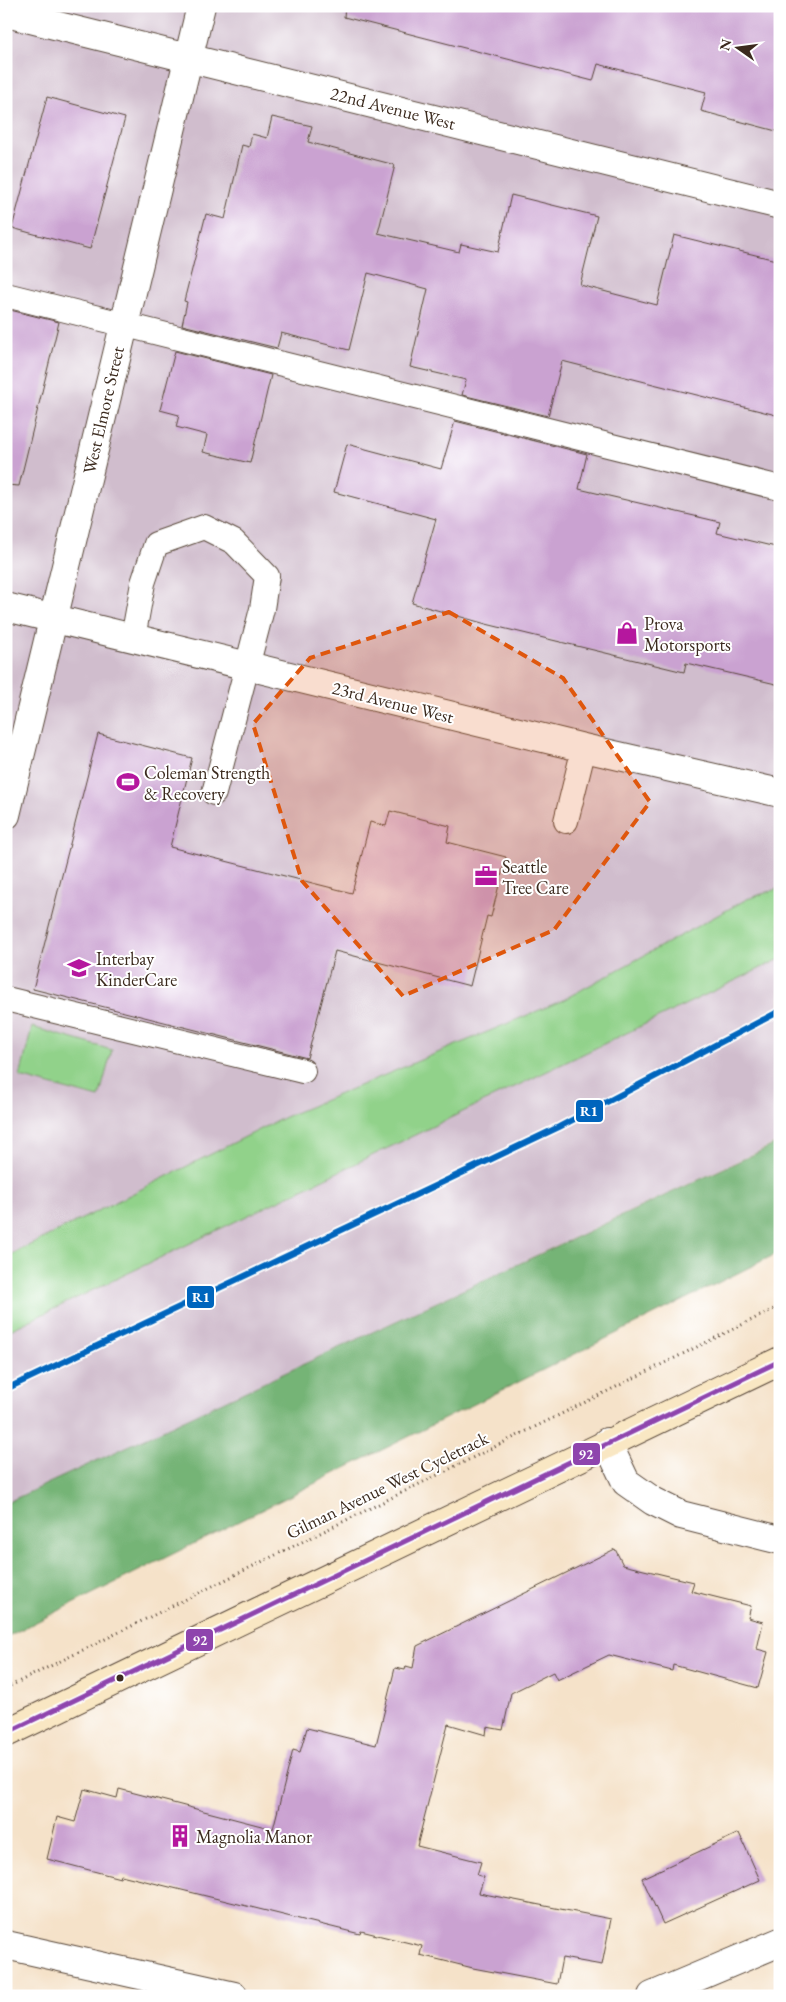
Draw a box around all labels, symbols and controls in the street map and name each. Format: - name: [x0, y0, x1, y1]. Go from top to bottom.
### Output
- north arrow: [714, 22, 764, 72]
- text: N: [715, 37, 736, 53]
- street label: 22nd Avenue West: [328, 81, 458, 135]
- street label: West Elmore Street: [77, 344, 129, 476]
- place label: Prova Motorsports: [644, 612, 731, 656]
- shop icon: Prova Motorsports: [614, 620, 640, 646]
- street label: 23rd Avenue West: [330, 676, 456, 728]
- place label: Coleman Strength & Recovery: [144, 761, 270, 805]
- sports icon: Coleman Strength & Recovery: [115, 769, 141, 795]
- place label: Seattle Tree Care: [502, 855, 569, 899]
- office icon: Seattle Tree Care: [473, 863, 499, 889]
- place label: Interbay KinderCare: [96, 947, 177, 991]
- school or university icon: Interbay KinderCare: [66, 955, 92, 981]
- line badge: R1: [575, 1099, 604, 1123]
- text: R1: [580, 1102, 598, 1120]
- line badge: R1: [186, 1285, 215, 1309]
- text: R1: [192, 1288, 210, 1306]
- street label: Gilman Avenue West Cycletrack: [282, 1426, 492, 1544]
- line badge: 92: [572, 1442, 601, 1466]
- text: 92: [579, 1445, 594, 1463]
- line badge: 92: [185, 1628, 214, 1652]
- text: 92: [193, 1631, 208, 1649]
- unlabelled marker: [115, 1673, 125, 1683]
- building icon: Magnolia Manor: [167, 1823, 193, 1849]
- place label: Magnolia Manor: [196, 1825, 312, 1848]

